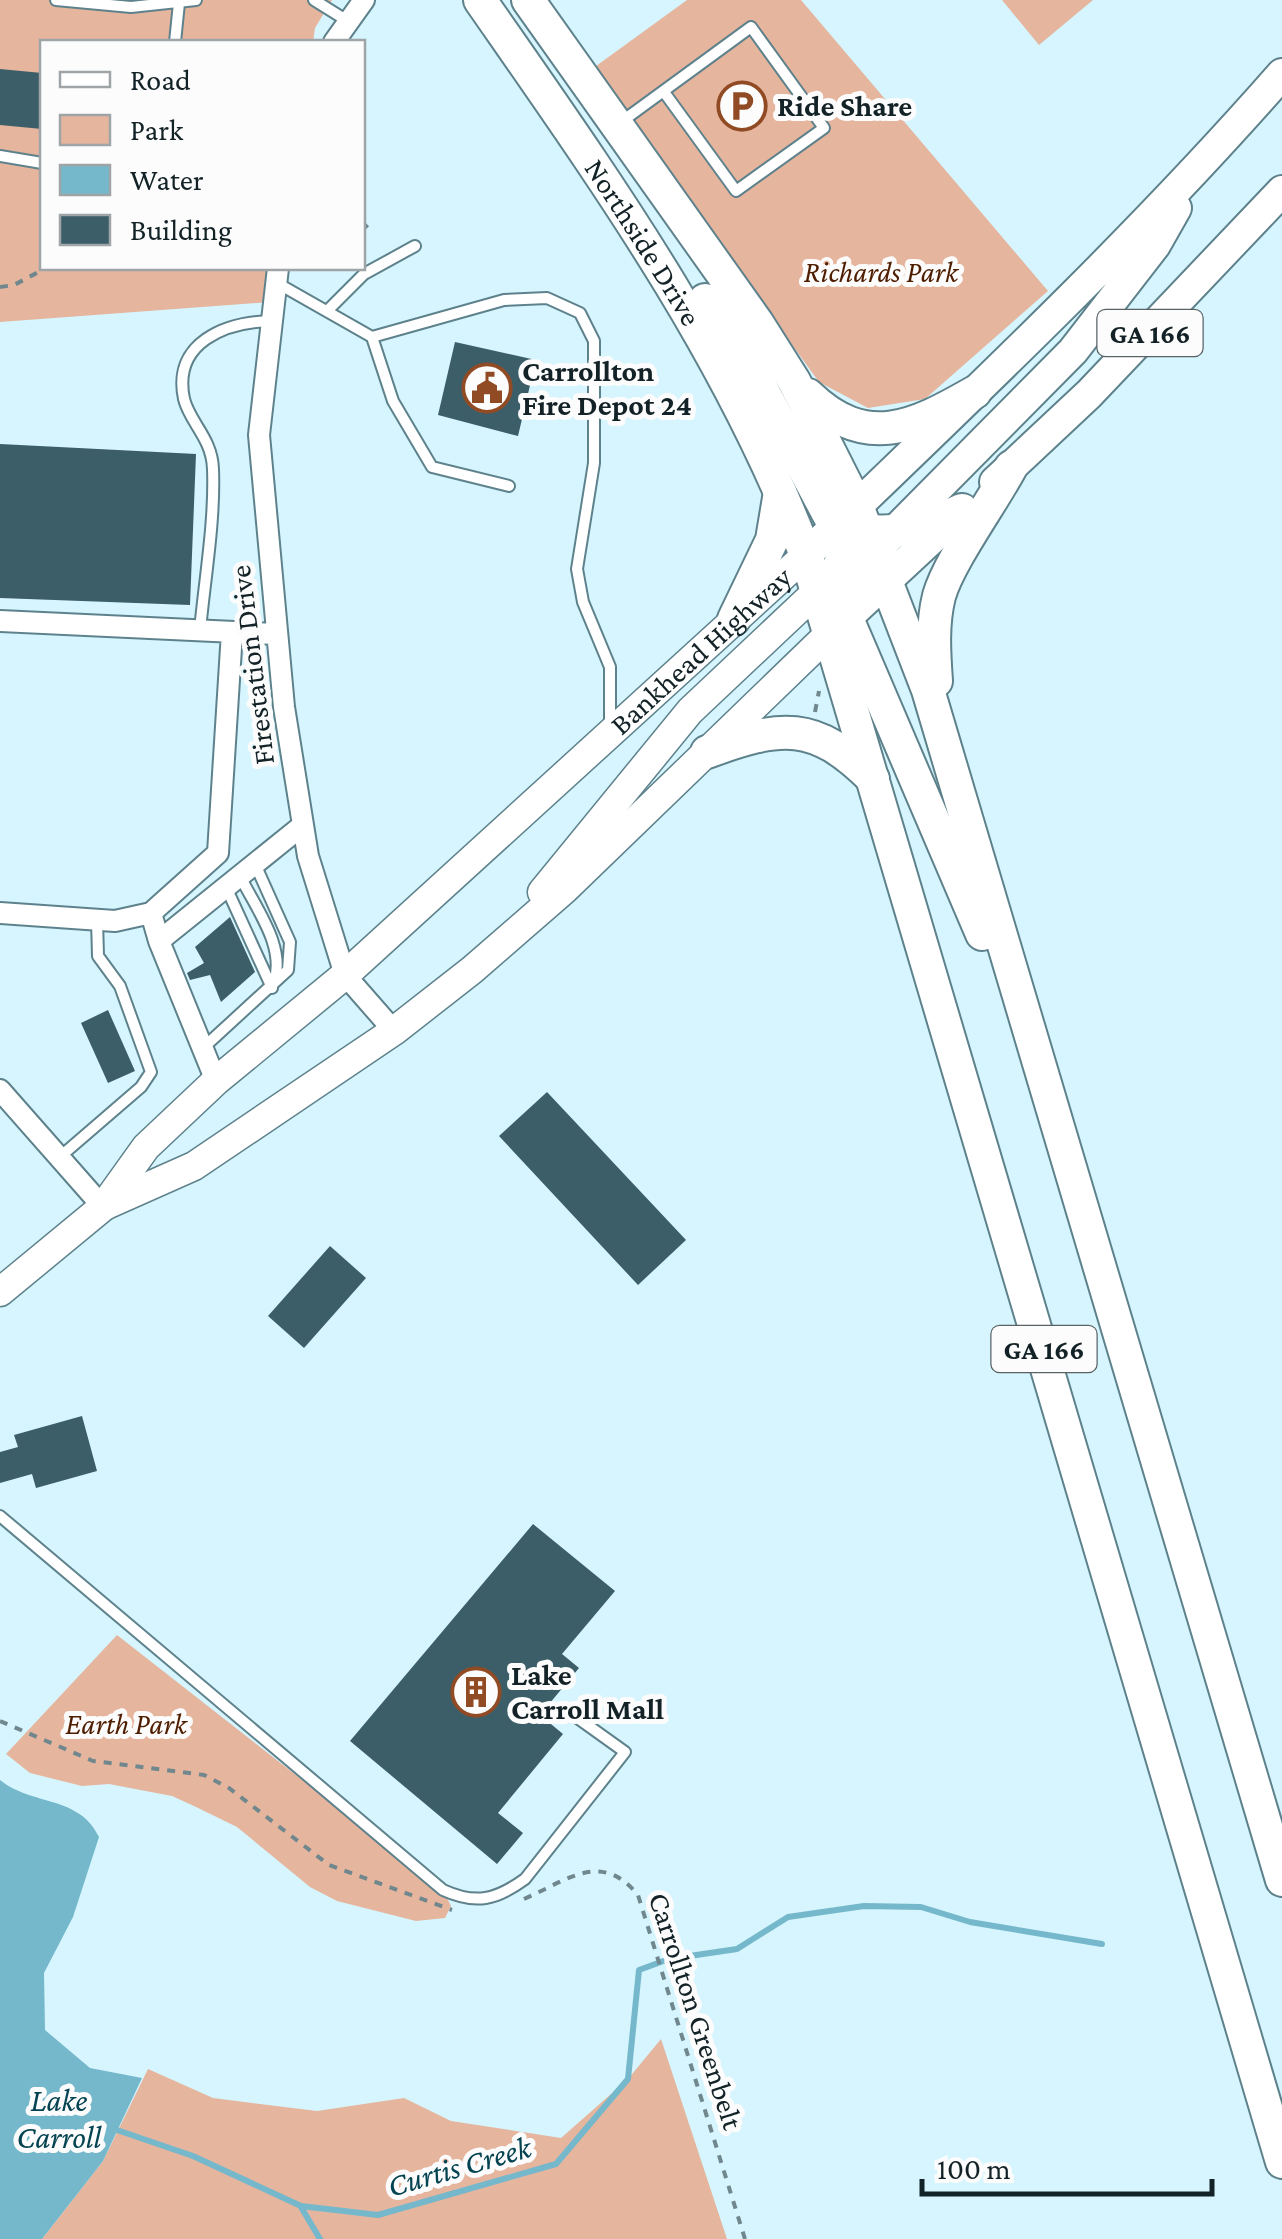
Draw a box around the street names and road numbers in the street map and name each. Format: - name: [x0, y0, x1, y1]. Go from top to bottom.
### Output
- street label: Northside Drive: [578, 152, 708, 331]
- road number: GA 166: [1098, 310, 1202, 356]
- street label: Bankhead Highway: [603, 560, 799, 741]
- street label: Firestation Drive: [223, 563, 280, 767]
- road number: GA 166: [992, 1326, 1096, 1372]
- street label: Carrollton Greenbelt: [643, 1888, 751, 2134]

